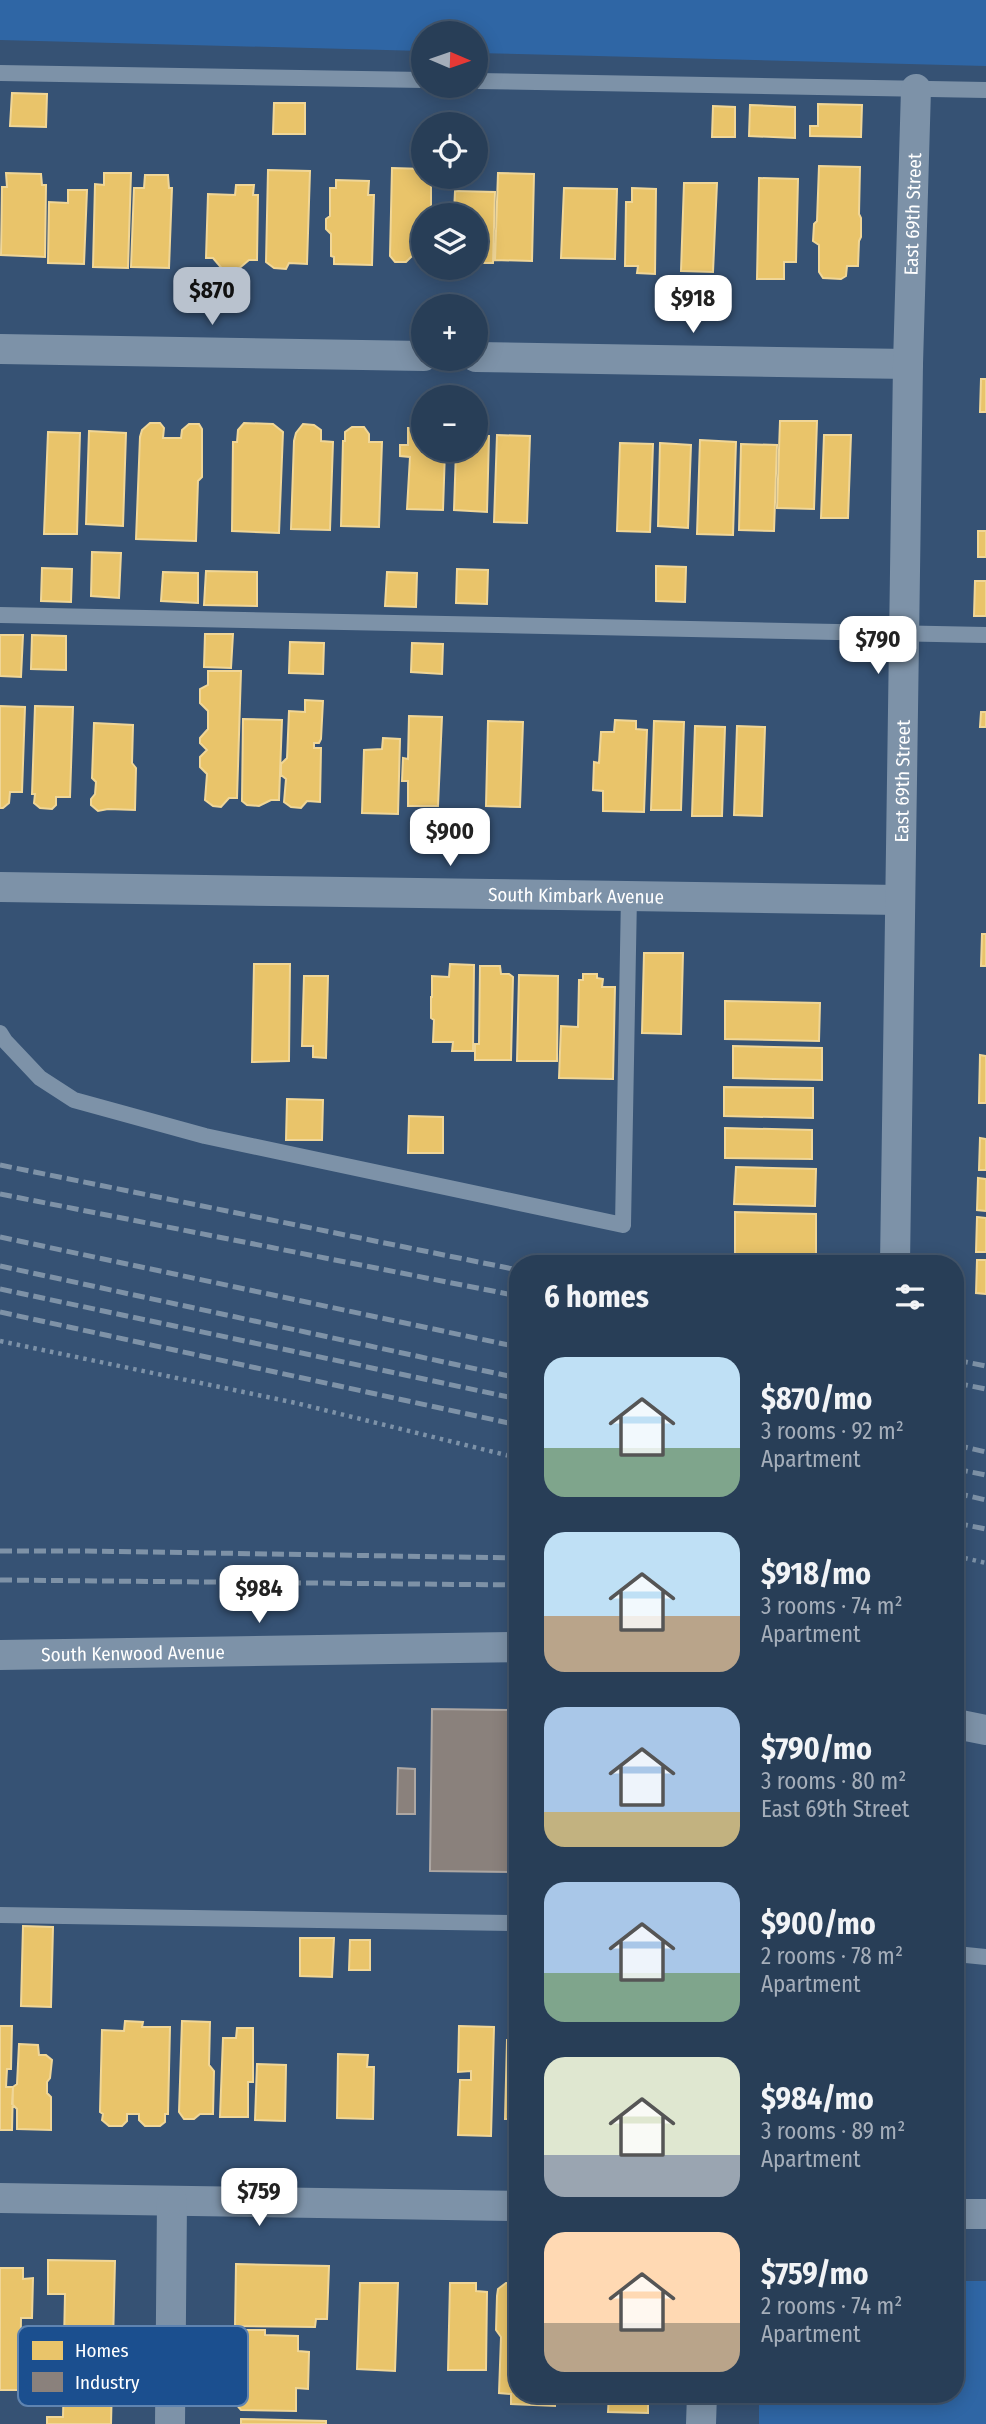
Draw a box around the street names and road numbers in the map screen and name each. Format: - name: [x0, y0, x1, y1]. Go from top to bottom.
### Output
- street label: East 69th Street: [899, 152, 926, 276]
- street label: East 69th Street: [890, 719, 914, 842]
- street label: South Kimbark Avenue: [488, 883, 664, 908]
- street label: South Kenwood Avenue: [41, 1640, 225, 1666]

